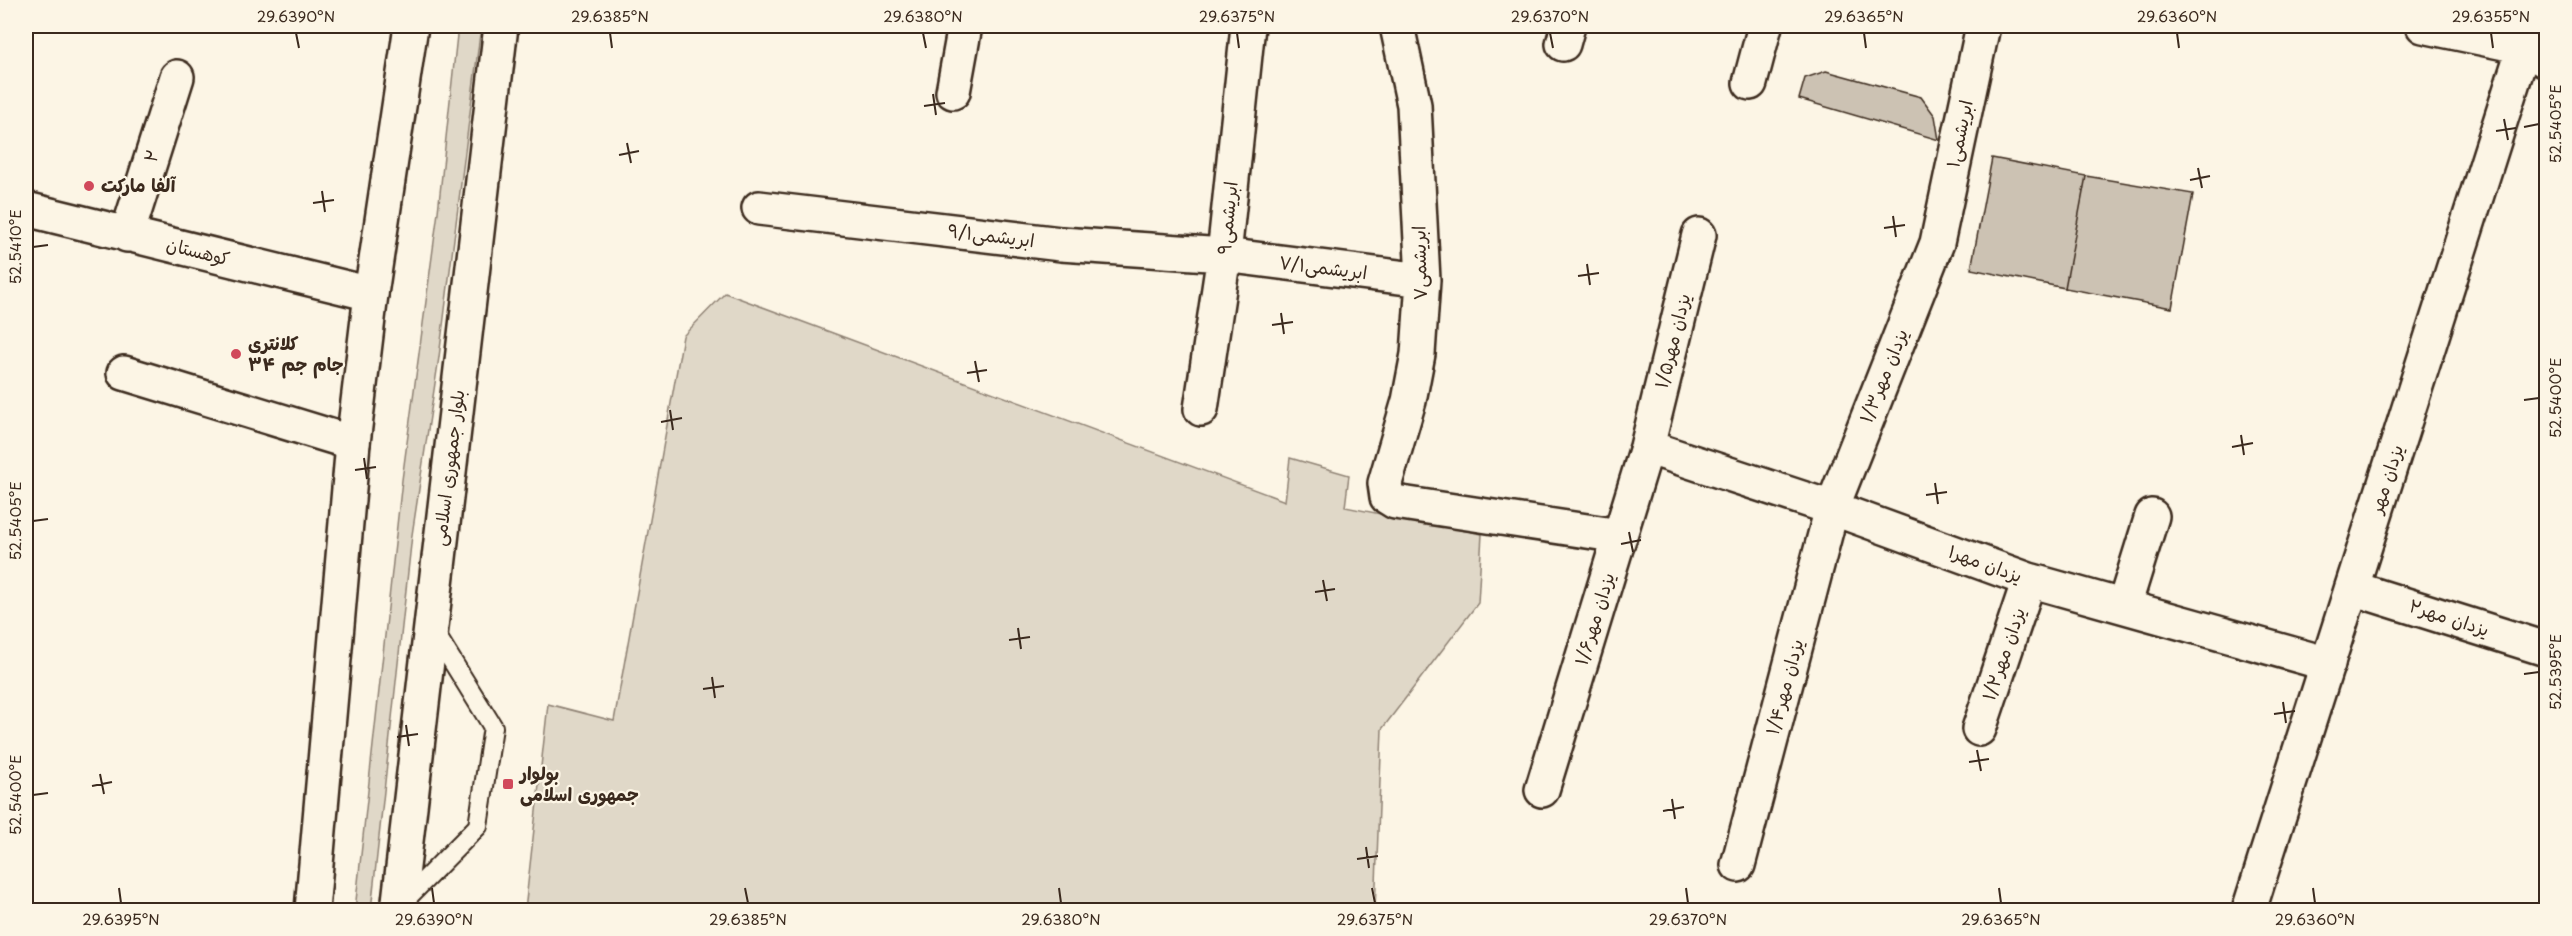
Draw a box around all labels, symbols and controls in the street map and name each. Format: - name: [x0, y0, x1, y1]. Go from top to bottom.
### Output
- text: 29.6390°N: [257, 4, 335, 27]
- text: 29.6385°N: [571, 4, 649, 27]
- text: 29.6380°N: [883, 4, 963, 27]
- text: 29.6375°N: [1199, 4, 1275, 27]
- text: 29.6370°N: [1511, 4, 1589, 27]
- text: 29.6365°N: [1824, 4, 1904, 27]
- text: 29.6360°N: [2137, 4, 2217, 27]
- text: 29.6355°N: [2452, 4, 2530, 27]
- text: 52.5405°E: [2543, 84, 2566, 164]
- street label: ابریشمی۱: [1938, 97, 1979, 170]
- street label: ۲: [136, 146, 165, 165]
- place label: آلفا مارکت: [101, 171, 177, 198]
- marker: آلفا مارکت: [82, 179, 96, 193]
- street label: ابریشمی۹: [1209, 180, 1244, 256]
- text: 52.5410°E: [3, 209, 26, 285]
- street label: ۹/۱ابریشمی: [946, 216, 1036, 253]
- street label: ابریشمی۷: [1404, 225, 1433, 301]
- street label: کوهستان: [164, 230, 233, 271]
- street label: ابریشمی۷/۱: [1278, 248, 1369, 285]
- street label: ۱/۵یزدان مهر: [1647, 290, 1696, 391]
- street label: ۱/۳یزدان مهر: [1851, 324, 1914, 427]
- place label: کلانتری ۳۴ جام جم: [248, 329, 344, 379]
- marker: کلانتری ۳۴ جام جم: [229, 347, 243, 361]
- text: 52.5400°E: [2543, 358, 2566, 438]
- street label: بلوار جمهوری اسلامی: [425, 388, 471, 548]
- street label: یزدان مهر: [2361, 441, 2409, 518]
- text: 52.5405°E: [3, 481, 26, 561]
- street label: یزدان مهر۱: [1945, 537, 2026, 588]
- street label: ۱/۶یزدان مهر: [1567, 569, 1620, 668]
- street label: یزدان مهر۲: [2406, 591, 2493, 642]
- street label: ۱/۲یزدان مهر: [1974, 603, 2031, 704]
- text: 52.5395°E: [2543, 634, 2566, 710]
- street label: ۱/۴یزدان مهر: [1758, 636, 1809, 737]
- text: 52.5400°E: [3, 755, 26, 835]
- place label: بولوار جمهوری اسلامی: [518, 759, 639, 807]
- marker: بولوار جمهوری اسلامی: [501, 777, 515, 791]
- text: 29.6395°N: [82, 907, 160, 930]
- text: 29.6390°N: [395, 907, 473, 930]
- text: 29.6385°N: [709, 907, 787, 930]
- text: 29.6380°N: [1021, 907, 1101, 930]
- text: 29.6375°N: [1337, 907, 1413, 930]
- text: 29.6370°N: [1649, 907, 1727, 930]
- text: 29.6365°N: [1961, 907, 2041, 930]
- text: 29.6360°N: [2275, 907, 2355, 930]

